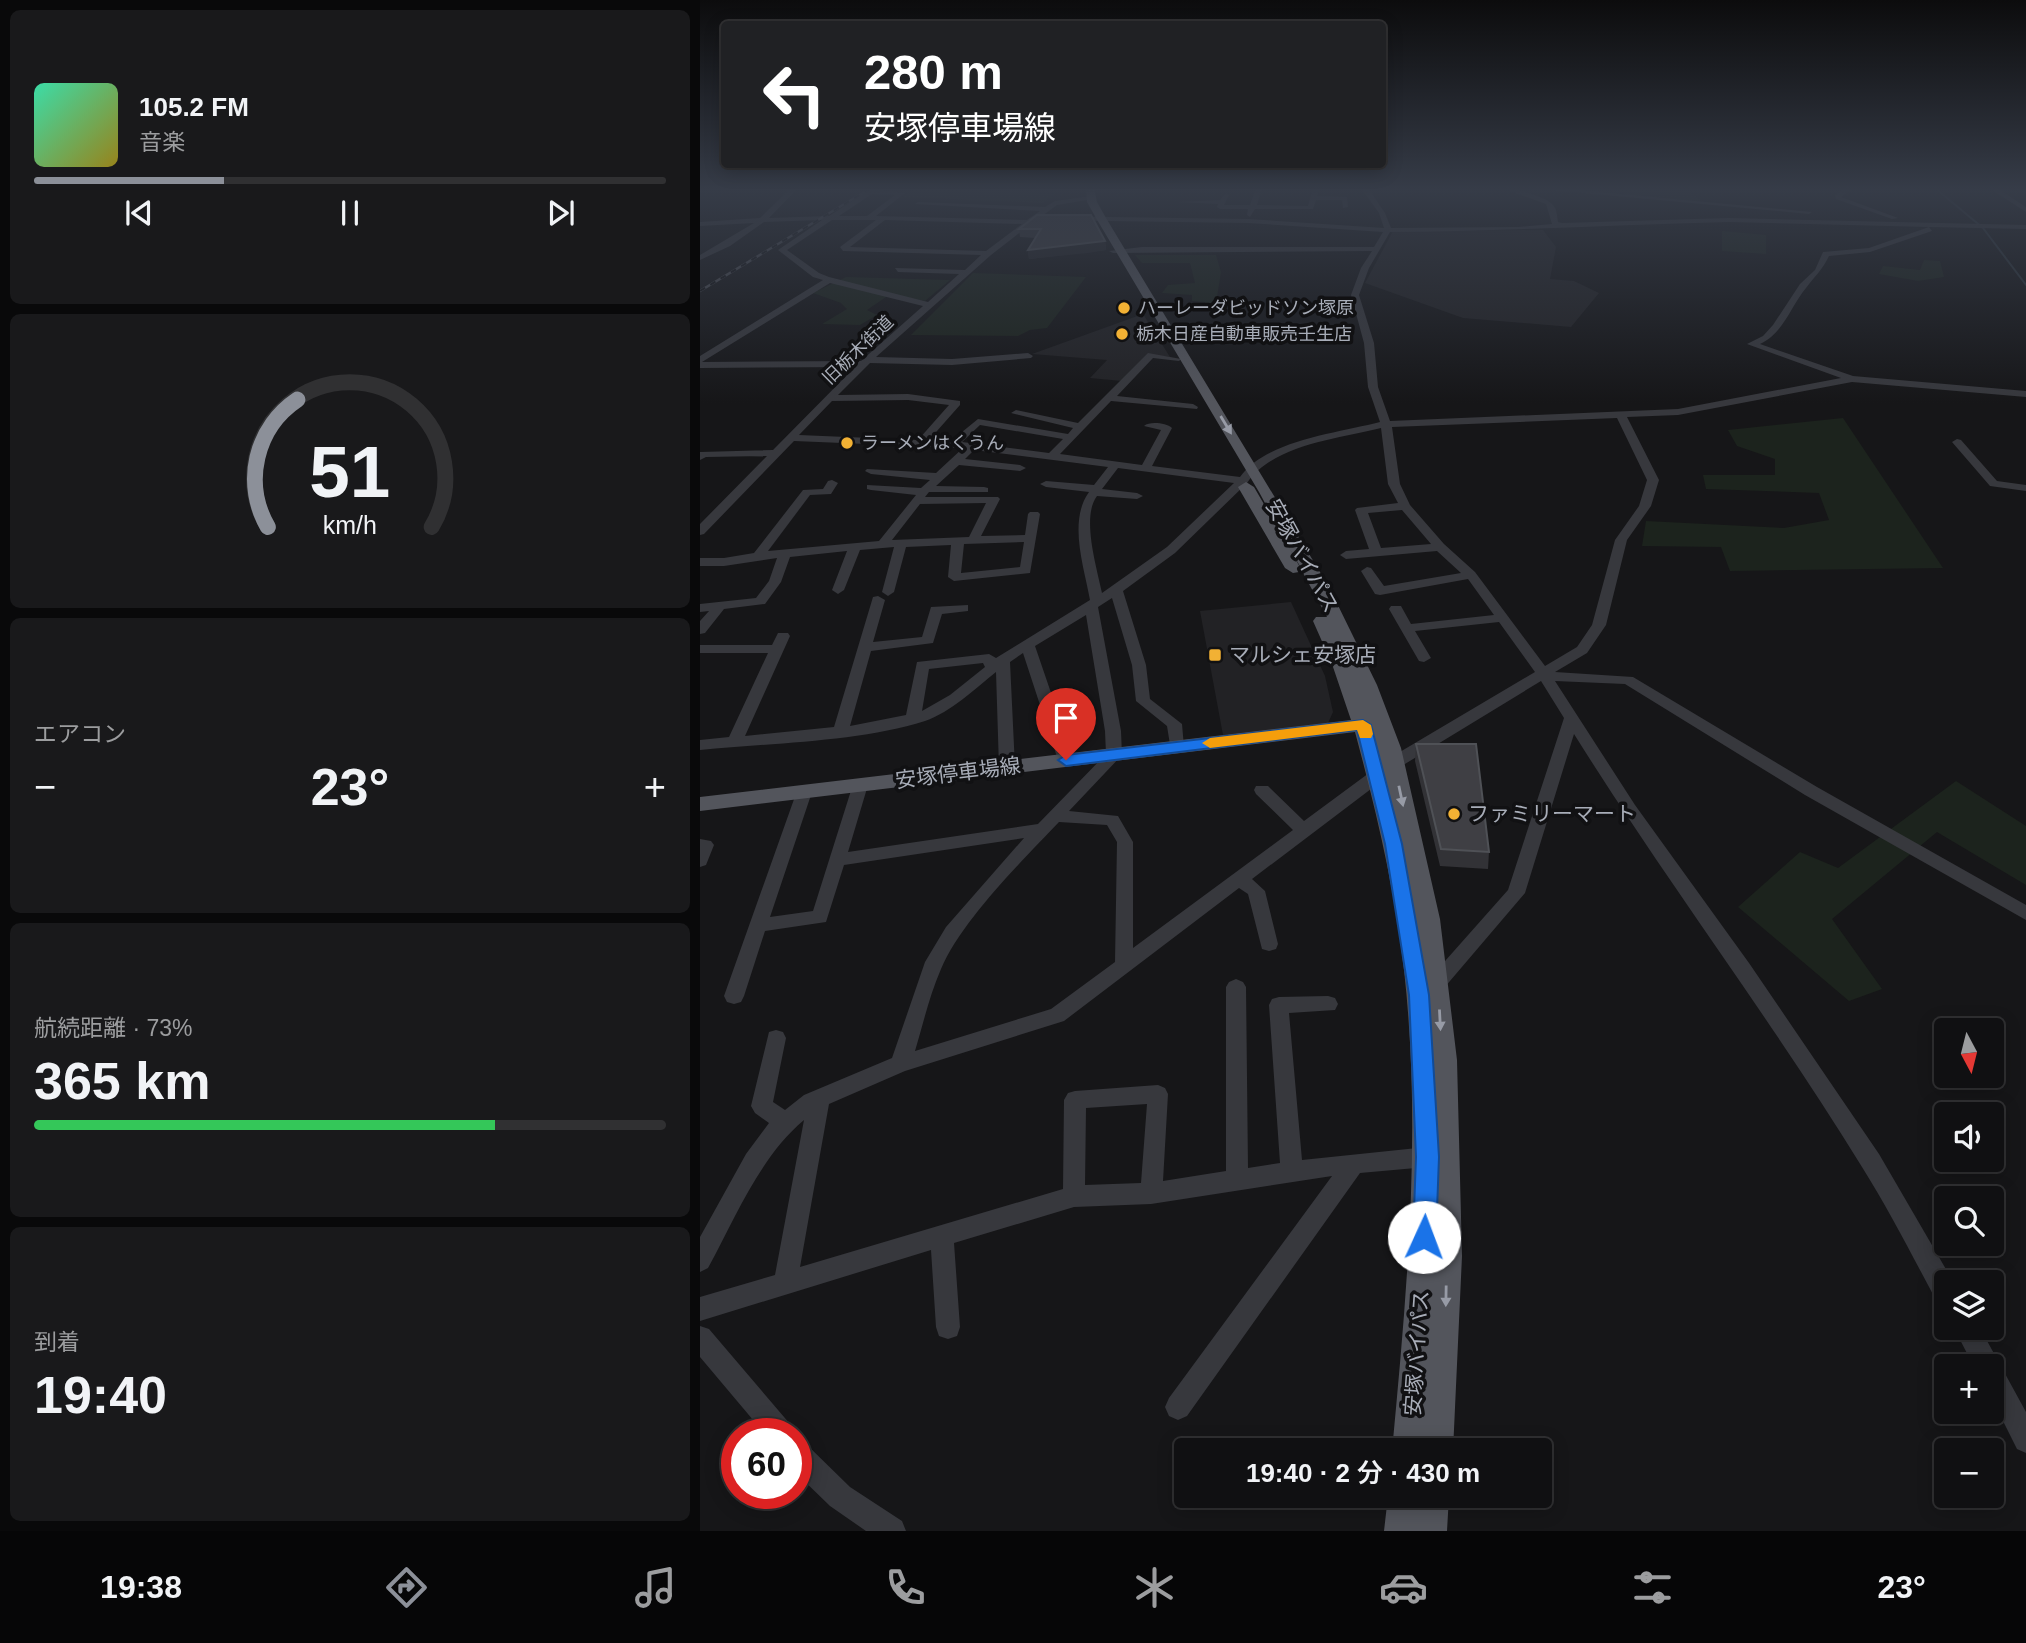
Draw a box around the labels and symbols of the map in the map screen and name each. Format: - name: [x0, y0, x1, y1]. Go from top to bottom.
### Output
- place label: ハーレーダビッドソン塚原: [1138, 298, 1354, 318]
- marker: ハーレーダビッドソン塚原: [1116, 300, 1132, 316]
- street label: 旧栃木街道: [819, 312, 897, 388]
- place label: 栃木日産自動車販売壬生店: [1136, 324, 1352, 344]
- marker: 栃木日産自動車販売壬生店: [1114, 326, 1130, 342]
- one-way arrow: [1220, 415, 1232, 434]
- place label: ラーメンはくうん: [861, 433, 1004, 453]
- marker: ラーメンはくうん: [839, 435, 855, 451]
- street label: 安塚バイパス: [1262, 495, 1343, 616]
- place label: マルシェ安塚店: [1229, 643, 1376, 666]
- marker: マルシェ安塚店: [1207, 647, 1223, 663]
- pin: [1036, 688, 1096, 760]
- street label: 安塚停車場線: [894, 753, 1022, 792]
- one-way arrow: [1396, 785, 1407, 807]
- place label: ファミリーマート: [1468, 802, 1636, 825]
- marker: ファミリーマート: [1446, 806, 1462, 822]
- one-way arrow: [1434, 1009, 1445, 1031]
- north arrow: [1934, 1018, 2004, 1088]
- position arrow: [1387, 1200, 1461, 1274]
- one-way arrow: [1440, 1285, 1451, 1307]
- street label: 安塚バイパス: [1401, 1290, 1432, 1416]
- speed limit sign: 60: [721, 1418, 812, 1509]

